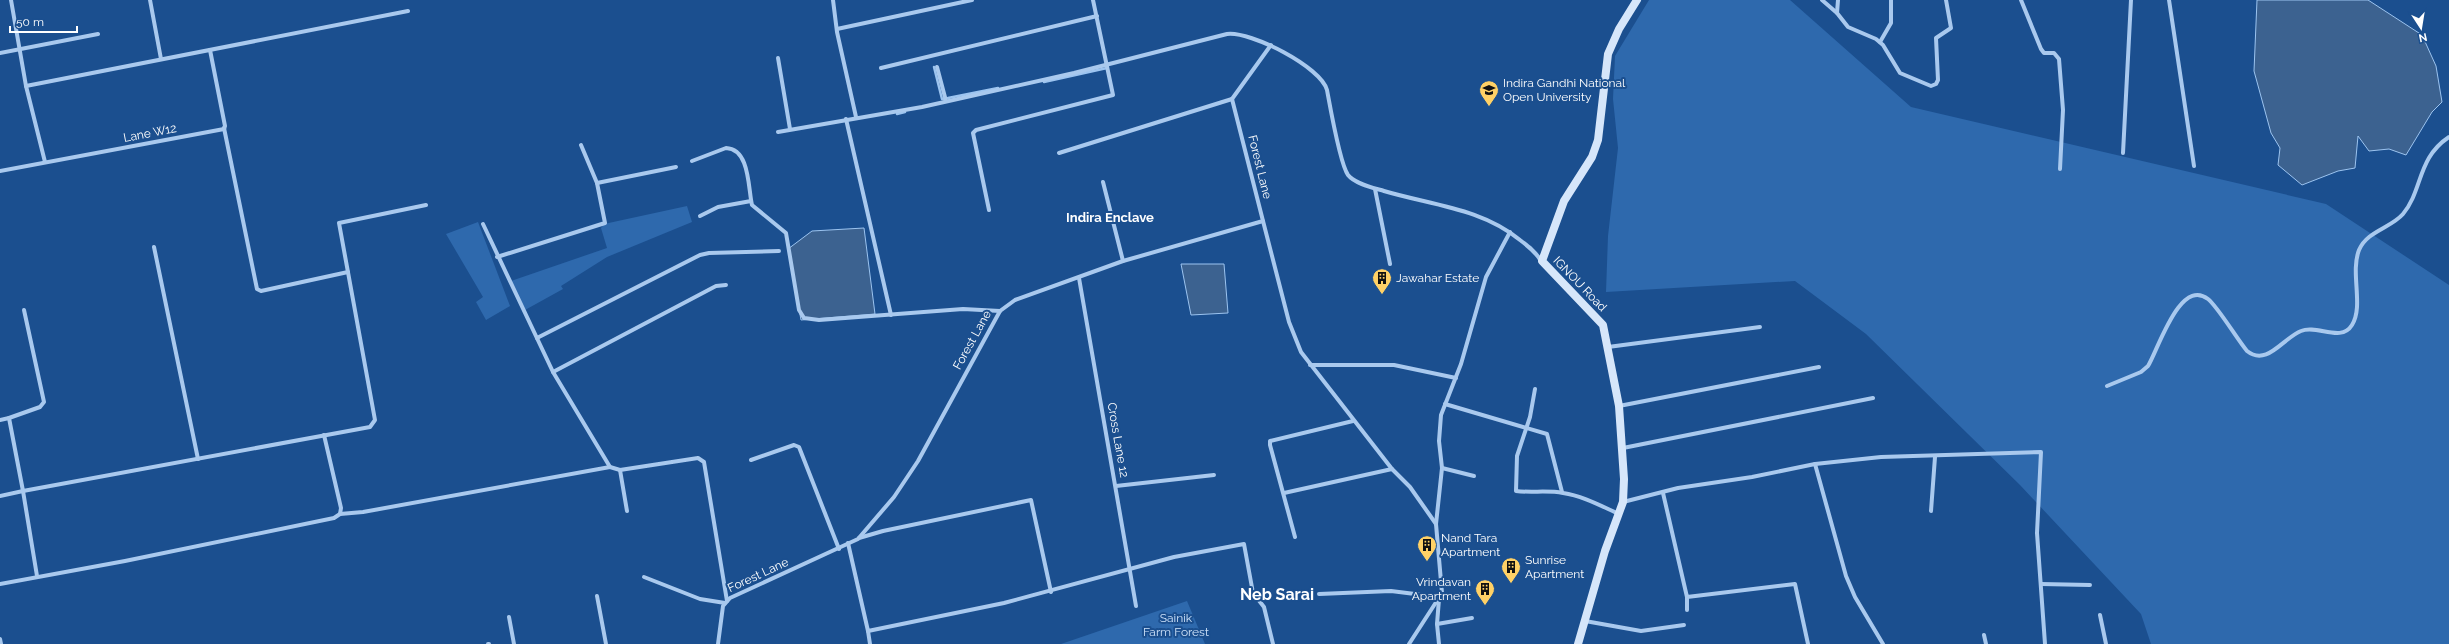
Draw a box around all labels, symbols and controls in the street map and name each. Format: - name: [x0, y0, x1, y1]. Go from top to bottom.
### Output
- scale bar: [10, 8, 77, 34]
- north arrow: [2401, 8, 2441, 48]
- text: 50 m: [16, 15, 44, 29]
- text: N: [2418, 30, 2428, 45]
- place label: Indira Gandhi National Open University: [1503, 76, 1626, 104]
- school or university icon: Indira Gandhi National Open University: [1478, 79, 1500, 107]
- street label: Lane W12: [122, 121, 178, 145]
- street label: Forest Lane: [1245, 134, 1275, 200]
- district label: Indira Enclave: [1066, 210, 1154, 225]
- street label: IGNOU Road: [1550, 254, 1610, 314]
- building icon: Jawahar Estate: [1371, 267, 1393, 295]
- place label: Jawahar Estate: [1396, 271, 1479, 285]
- street label: Forest Lane: [950, 308, 994, 372]
- street label: Cross Lane 12: [1105, 401, 1131, 479]
- place label: Nand Tara Apartment: [1441, 531, 1500, 559]
- building icon: Nand Tara Apartment: [1416, 534, 1438, 562]
- place label: Sunrise Apartment: [1525, 553, 1584, 581]
- street label: Forest Lane: [725, 555, 791, 595]
- building icon: Sunrise Apartment: [1500, 556, 1522, 584]
- place label: Vrindavan Apartment: [1412, 575, 1471, 603]
- building icon: Vrindavan Apartment: [1474, 578, 1496, 606]
- district label: Neb Sarai: [1240, 585, 1314, 604]
- park label: Sainik Farm Forest: [1143, 611, 1209, 639]

